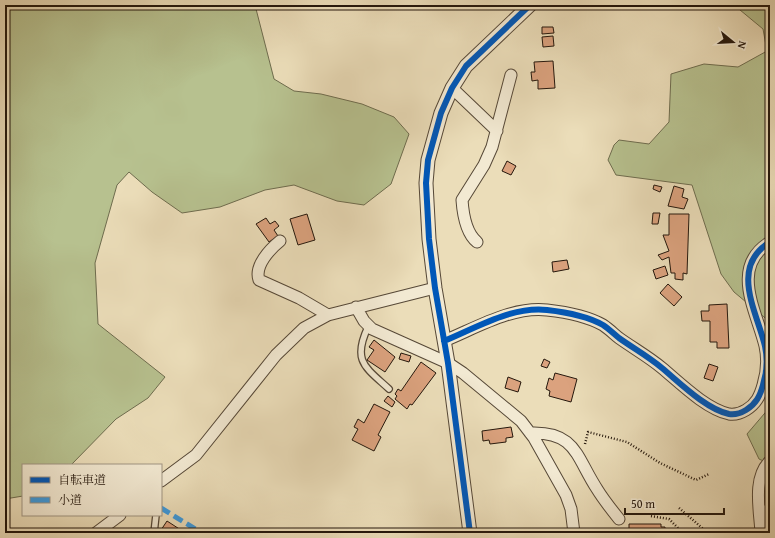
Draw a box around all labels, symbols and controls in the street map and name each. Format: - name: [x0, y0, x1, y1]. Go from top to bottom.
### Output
- north arrow: [713, 22, 753, 62]
- text: N: [734, 39, 751, 52]
- legend: [22, 464, 162, 516]
- text: 自転車道: [58, 471, 106, 488]
- scale bar: [625, 490, 724, 516]
- text: 小道: [58, 491, 82, 508]
- text: 50 m: [631, 495, 655, 512]

